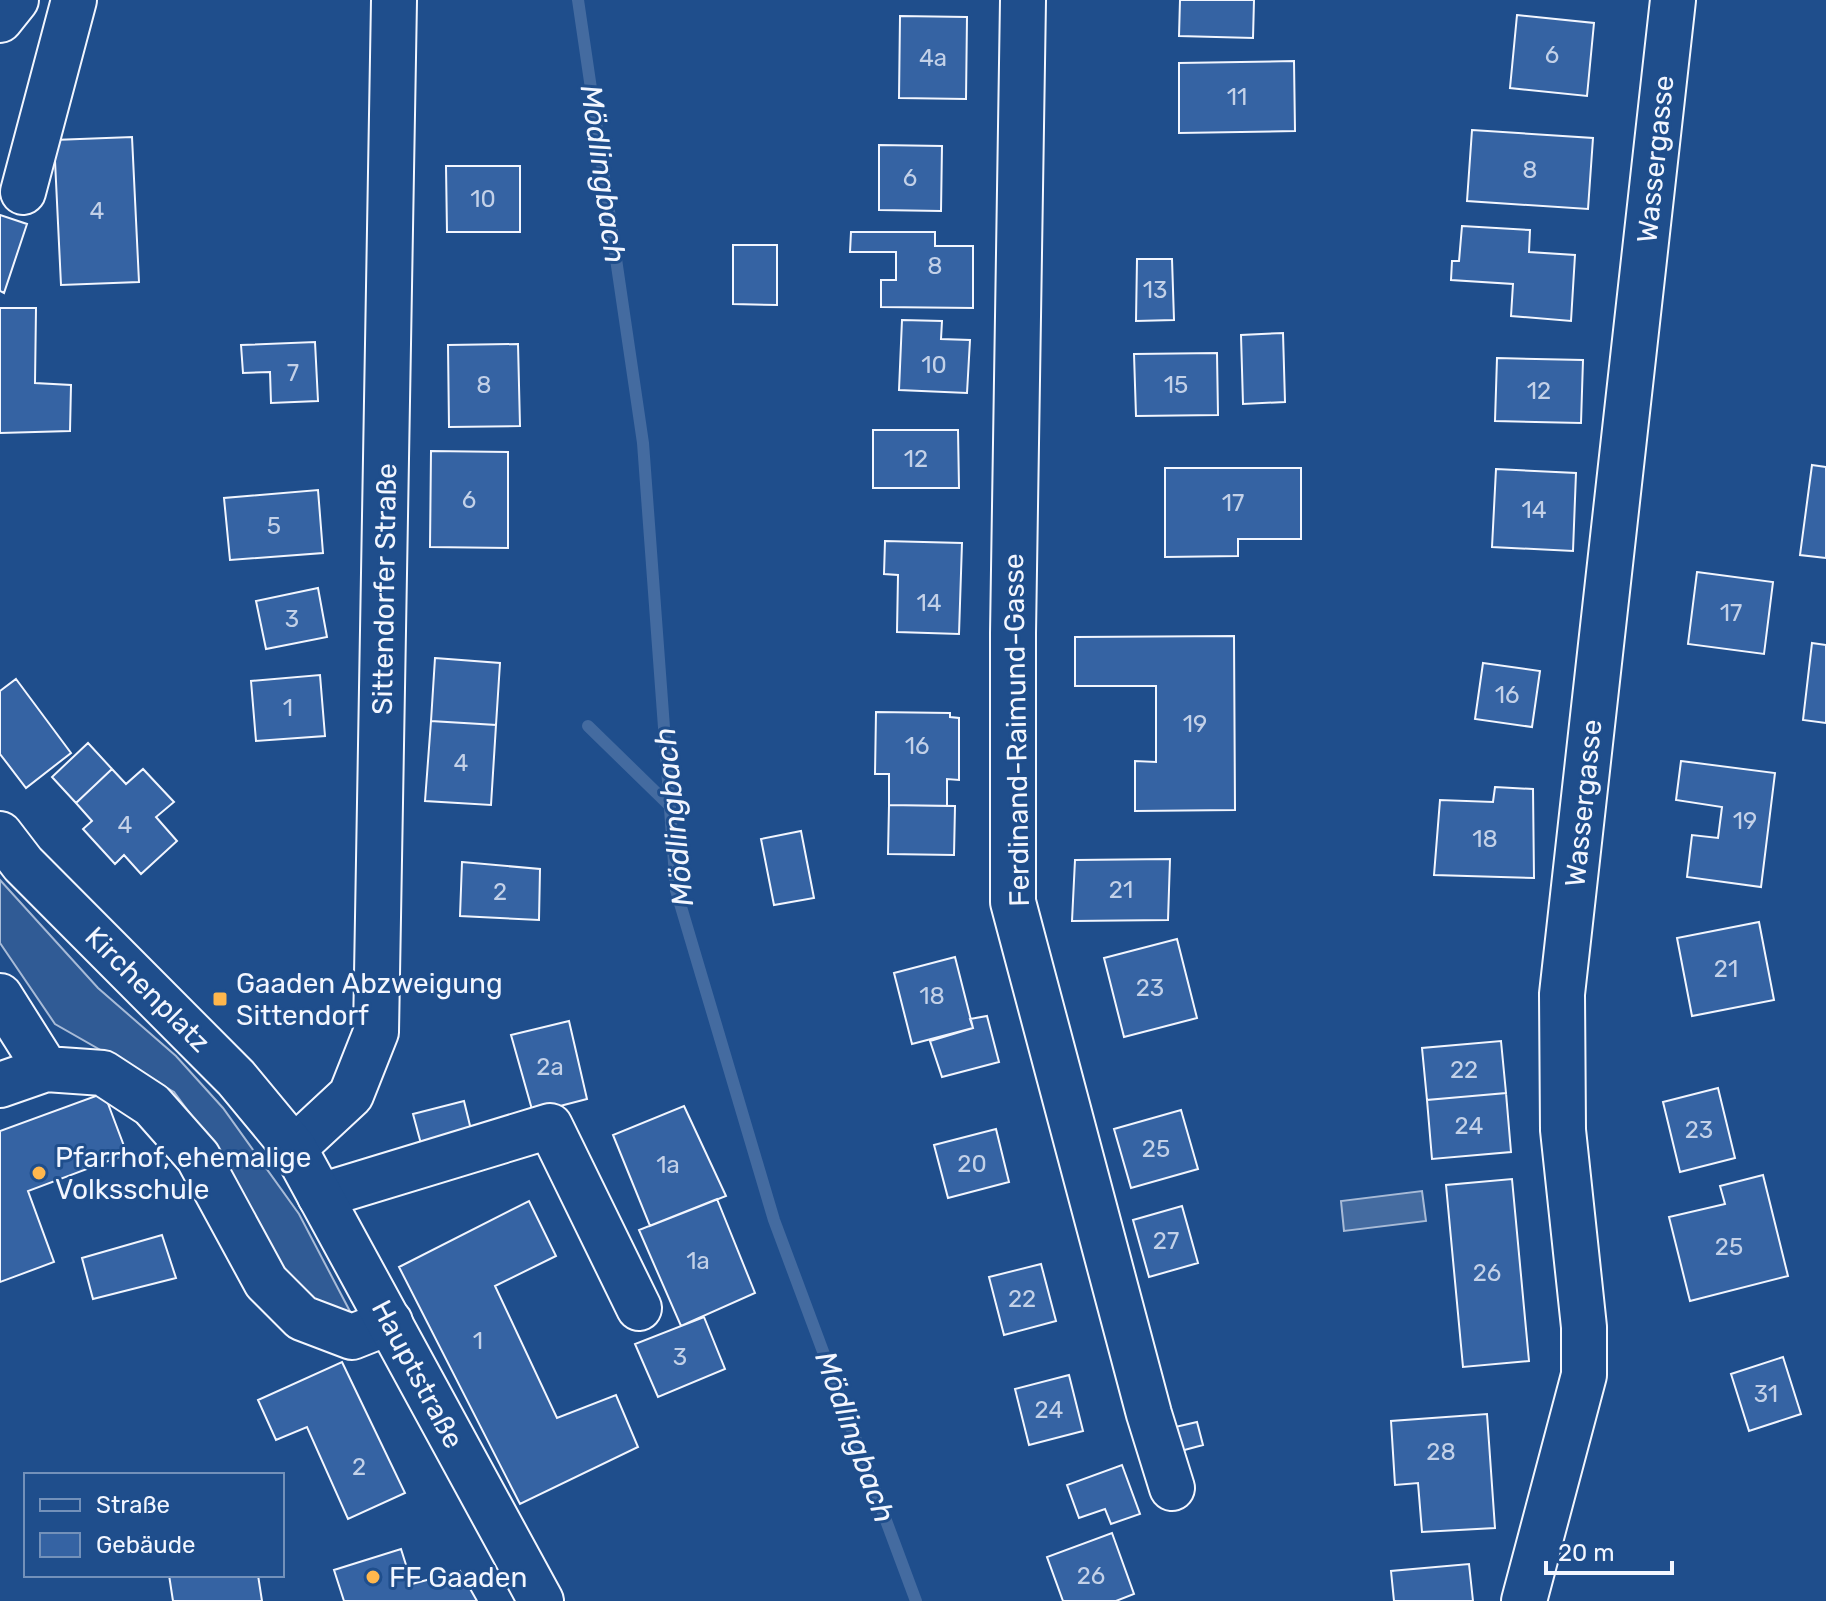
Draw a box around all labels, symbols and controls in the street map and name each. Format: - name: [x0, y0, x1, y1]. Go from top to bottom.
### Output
- house number: 6: [1545, 41, 1559, 69]
- house number: 4a: [919, 44, 947, 72]
- street label: Wassergasse: [1630, 74, 1681, 244]
- water label: Mödlingbach: [573, 82, 633, 266]
- house number: 11: [1227, 83, 1247, 111]
- house number: 8: [1522, 156, 1538, 184]
- house number: 6: [903, 164, 917, 192]
- house number: 10: [470, 185, 496, 213]
- house number: 4: [90, 197, 105, 225]
- house number: 8: [927, 252, 943, 280]
- house number: 13: [1143, 276, 1167, 304]
- house number: 10: [921, 351, 947, 379]
- house number: 7: [287, 359, 299, 387]
- house number: 8: [476, 371, 492, 399]
- house number: 15: [1164, 371, 1188, 399]
- house number: 12: [1527, 377, 1551, 405]
- house number: 12: [904, 445, 928, 473]
- street label: Sittendorfer Straße: [366, 463, 403, 715]
- house number: 6: [462, 486, 476, 514]
- house number: 17: [1222, 489, 1244, 517]
- house number: 14: [1521, 496, 1547, 524]
- house number: 5: [267, 512, 281, 540]
- street label: Ferdinand-Raimund-Gasse: [997, 553, 1036, 907]
- house number: 14: [916, 589, 942, 617]
- house number: 17: [1720, 599, 1742, 627]
- house number: 3: [285, 605, 299, 633]
- house number: 16: [1495, 681, 1519, 709]
- house number: 1: [283, 694, 293, 722]
- house number: 19: [1183, 710, 1207, 738]
- street label: Wassergasse: [1558, 718, 1609, 888]
- water label: Mödlingbach: [647, 726, 701, 908]
- house number: 16: [905, 732, 929, 760]
- house number: 4: [454, 749, 469, 777]
- house number: 19: [1733, 807, 1757, 835]
- house number: 4: [118, 811, 133, 839]
- house number: 18: [1472, 825, 1498, 853]
- house number: 21: [1109, 876, 1133, 904]
- house number: 2: [493, 878, 507, 906]
- street label: Kirchenplatz: [78, 920, 217, 1059]
- house number: 21: [1714, 955, 1738, 983]
- place label: Gaaden Abzweigung Sittendorf: [236, 967, 503, 1032]
- house number: 23: [1136, 974, 1164, 1002]
- house number: 18: [919, 982, 945, 1010]
- marker: Gaaden Abzweigung Sittendorf: [211, 990, 229, 1008]
- house number: 2a: [536, 1053, 564, 1081]
- house number: 22: [1450, 1056, 1478, 1084]
- house number: 24: [1455, 1112, 1483, 1140]
- house number: 23: [1685, 1116, 1713, 1144]
- house number: 25: [1142, 1135, 1170, 1163]
- place label: Pfarrhof, ehemalige Volksschule: [55, 1141, 312, 1206]
- house number: 20: [957, 1150, 987, 1178]
- house number: 1a: [656, 1151, 680, 1179]
- marker: Pfarrhof, ehemalige Volksschule: [30, 1164, 48, 1182]
- house number: 27: [1153, 1227, 1179, 1255]
- house number: 25: [1715, 1233, 1743, 1261]
- house number: 1a: [686, 1247, 710, 1275]
- house number: 26: [1473, 1259, 1501, 1287]
- house number: 22: [1008, 1285, 1036, 1313]
- street label: Hauptstraße: [365, 1295, 470, 1454]
- house number: 1: [473, 1327, 483, 1355]
- house number: 3: [673, 1343, 687, 1371]
- water label: Mödlingbach: [807, 1346, 903, 1528]
- house number: 31: [1754, 1380, 1778, 1408]
- house number: 24: [1035, 1396, 1063, 1424]
- house number: 28: [1426, 1438, 1456, 1466]
- house number: 2: [352, 1453, 366, 1481]
- legend: [24, 1473, 284, 1577]
- text: Straße: [96, 1491, 170, 1519]
- scale bar: [1546, 1525, 1672, 1575]
- text: Gebäude: [96, 1531, 195, 1559]
- text: 20 m: [1558, 1539, 1615, 1567]
- place label: FF Gaaden: [389, 1561, 527, 1594]
- house number: 26: [1077, 1562, 1105, 1590]
- marker: FF Gaaden: [364, 1568, 382, 1586]

